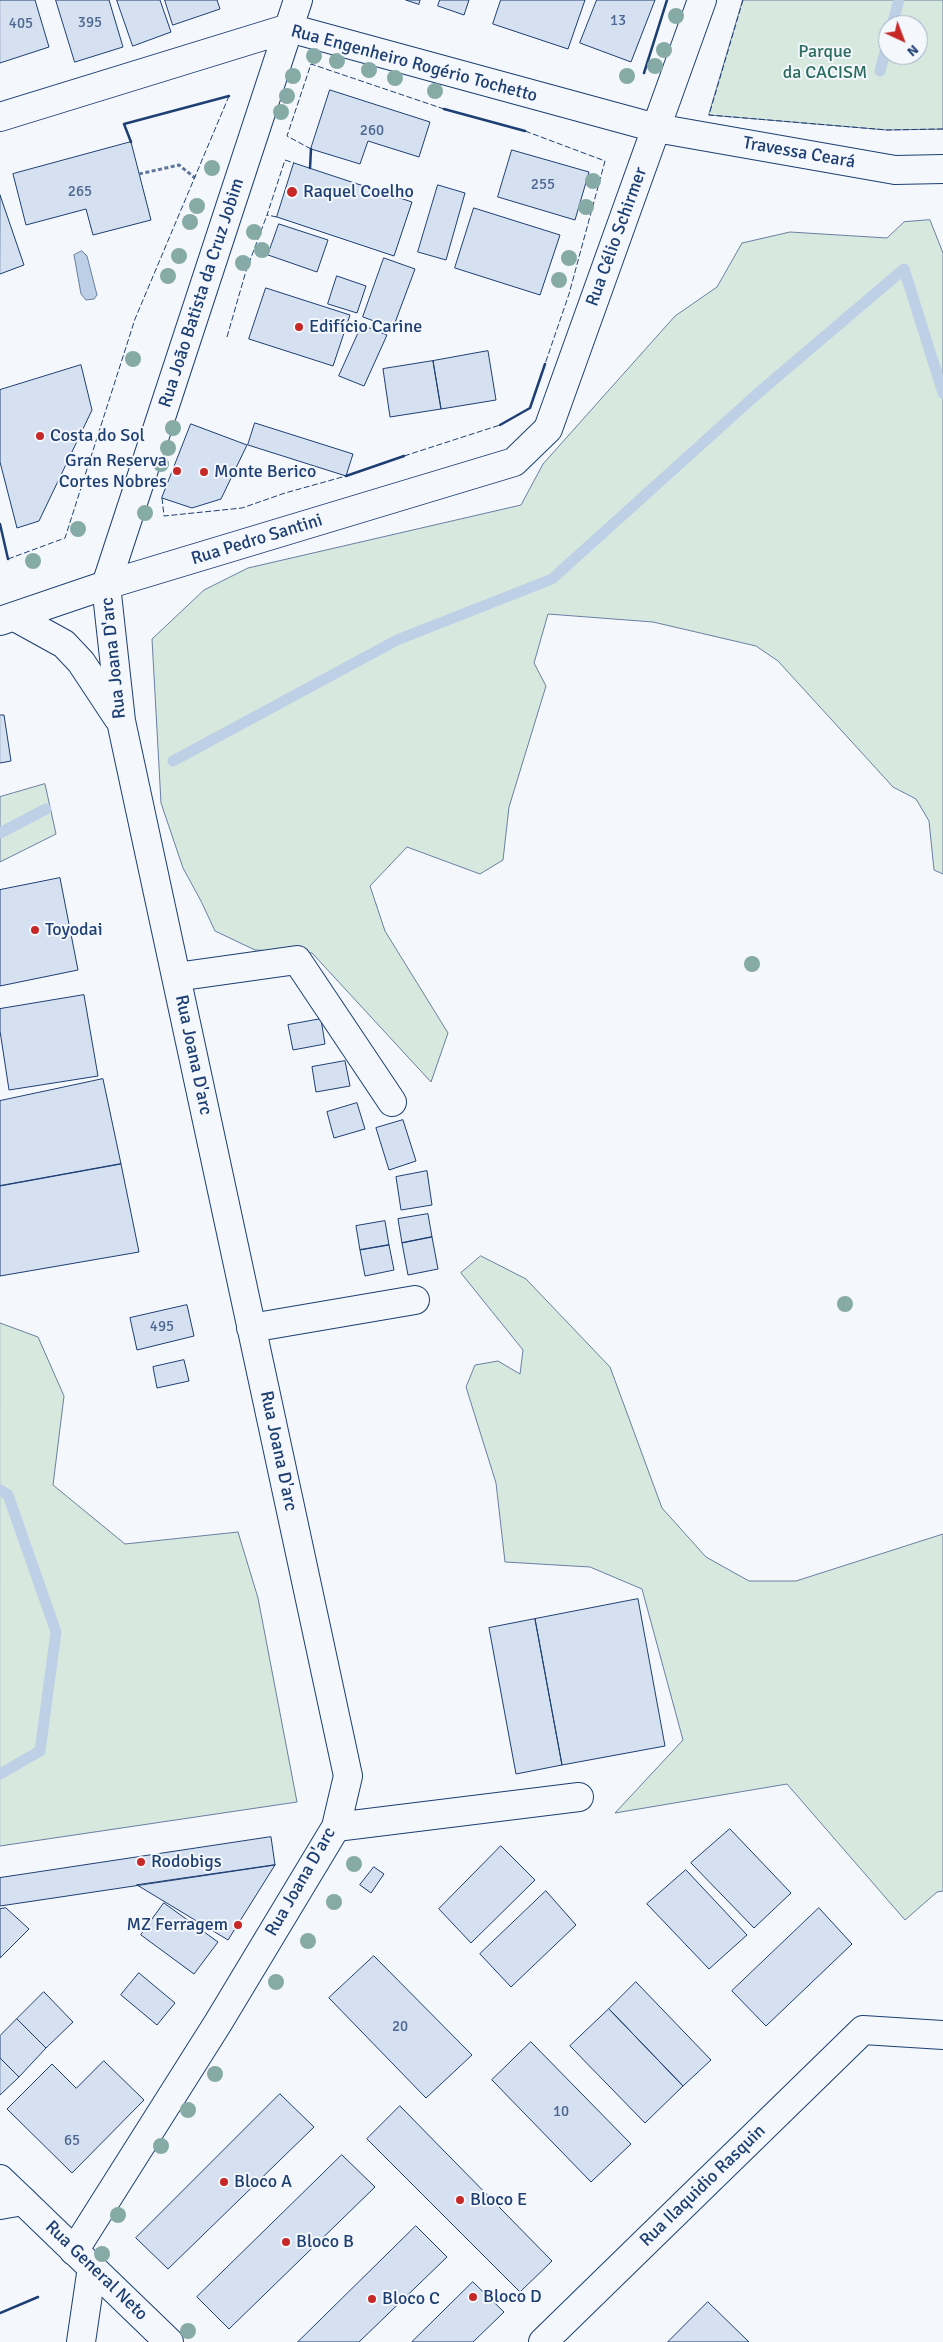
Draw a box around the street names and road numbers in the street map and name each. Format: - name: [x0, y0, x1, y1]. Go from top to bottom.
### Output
- street label: Rua Engenheiro Rogério Tochetto: [288, 21, 540, 107]
- street label: Travessa Ceará: [741, 133, 857, 173]
- street label: Rua Célio Schirmer: [582, 165, 652, 309]
- street label: Rua João Batista da Cruz Jobim: [155, 176, 249, 410]
- street label: Rua Pedro Santini: [189, 510, 325, 570]
- street label: Rua Joana D'arc: [97, 596, 131, 720]
- street label: Rua Joana D'arc: [170, 993, 216, 1117]
- street label: Rua Joana D'arc: [255, 1389, 301, 1513]
- street label: Rua Joana D'arc: [261, 1824, 341, 1940]
- street label: Rua Ilaquidio Rasquin: [636, 2120, 770, 2252]
- street label: Rua General Neto: [40, 2217, 152, 2325]

